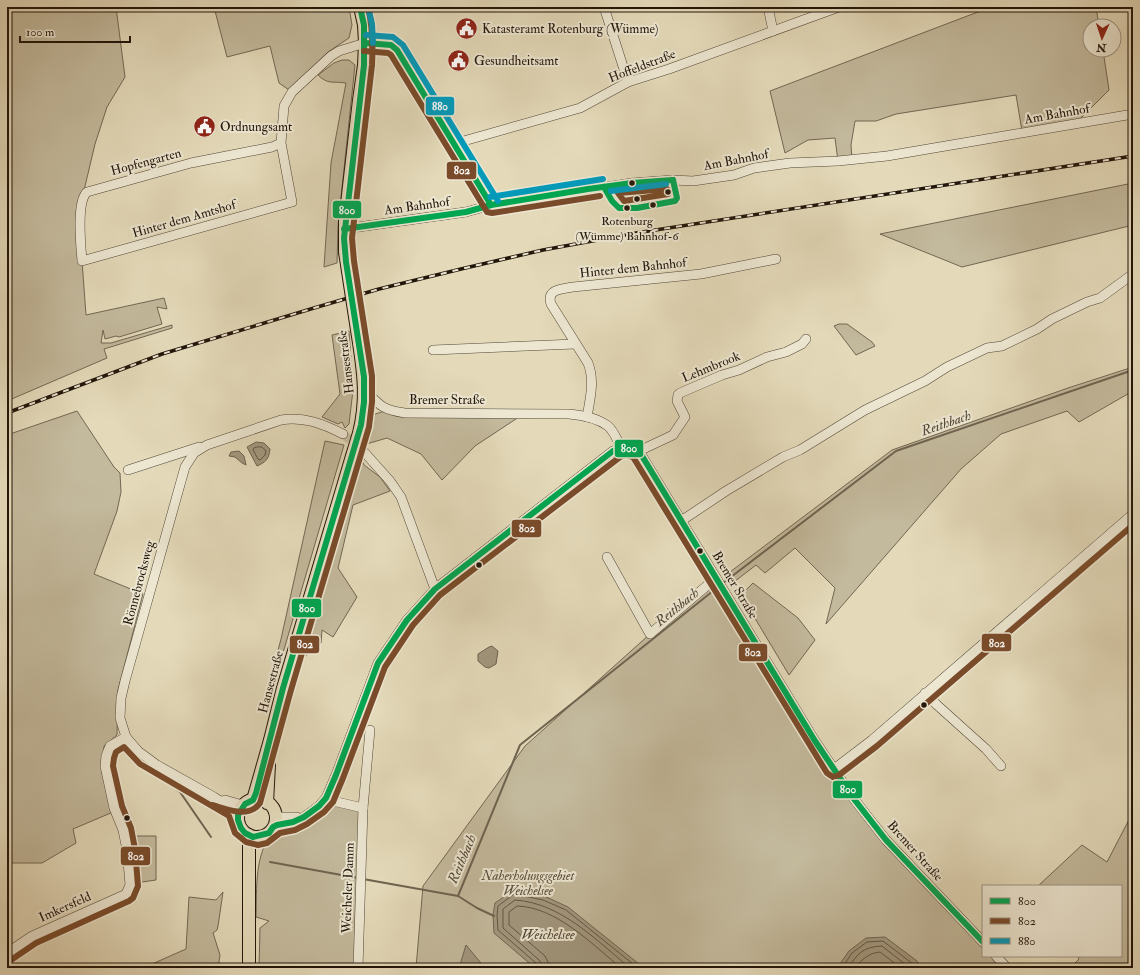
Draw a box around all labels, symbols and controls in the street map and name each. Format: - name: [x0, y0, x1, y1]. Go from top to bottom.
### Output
- public building icon: Katasteramt Rotenburg (Wümme): [454, 16, 480, 42]
- scale bar: [20, 18, 130, 44]
- north arrow: [1082, 18, 1122, 58]
- place label: Katasteramt Rotenburg (Wümme): [482, 21, 658, 37]
- text: 100 m: [26, 25, 55, 40]
- text: N: [1095, 41, 1108, 54]
- street label: Hoffeldstraße: [606, 46, 678, 86]
- public building icon: Gesundheitsamt: [446, 48, 472, 74]
- place label: Gesundheitsamt: [474, 53, 558, 69]
- line badge: 880: [425, 96, 455, 116]
- text: 880: [432, 100, 448, 113]
- street label: Am Bahnhof: [1022, 100, 1093, 128]
- public building icon: Ordnungsamt: [191, 114, 217, 140]
- place label: Ordnungsamt: [220, 119, 292, 135]
- street label: Hopfengarten: [109, 145, 184, 180]
- street label: Am Bahnhof: [701, 146, 772, 174]
- line badge: 802: [446, 161, 477, 180]
- text: 802: [454, 164, 471, 177]
- unlabelled marker: [627, 178, 637, 188]
- unlabelled marker: [663, 187, 673, 197]
- street label: Am Bahnhof: [382, 193, 452, 219]
- unlabelled marker: [632, 194, 642, 204]
- street label: Hinter dem Amtshof: [130, 196, 239, 241]
- line badge: 800: [332, 200, 362, 219]
- unlabelled marker: [648, 200, 658, 210]
- marker: Rotenburg (Wümme) Bahnhof-6: [622, 203, 632, 213]
- text: 800: [339, 204, 356, 217]
- place label: Rotenburg (Wümme) Bahnhof-6: [575, 214, 680, 244]
- street label: Hinter dem Bahnhof: [579, 254, 689, 282]
- street label: Hansestraße: [334, 329, 358, 395]
- street label: Lehmbrook: [679, 348, 743, 386]
- street label: Bremer Straße: [409, 392, 485, 408]
- water label: Reithbach: [918, 407, 973, 440]
- line badge: 800: [614, 439, 644, 458]
- text: 800: [621, 442, 638, 455]
- line badge: 802: [511, 519, 542, 538]
- text: 802: [519, 522, 536, 535]
- street label: Rönnebrocksweg: [120, 538, 158, 627]
- unlabelled marker: [695, 546, 705, 556]
- street label: Bremer Straße: [709, 548, 762, 622]
- unlabelled marker: [474, 560, 484, 570]
- water label: Reithbach: [651, 584, 702, 630]
- line badge: 800: [291, 598, 322, 618]
- text: 800: [299, 602, 316, 615]
- line badge: 802: [981, 633, 1012, 652]
- line badge: 802: [289, 635, 320, 654]
- text: 802: [989, 637, 1006, 650]
- text: 802: [297, 638, 314, 651]
- line badge: 802: [738, 643, 768, 662]
- text: 802: [745, 646, 762, 659]
- street label: Hansestraße: [255, 649, 287, 715]
- unlabelled marker: [919, 700, 929, 710]
- line badge: 800: [832, 780, 863, 799]
- text: 800: [840, 783, 857, 796]
- unlabelled marker: [122, 813, 132, 823]
- street label: Bremer Straße: [884, 817, 947, 885]
- water label: Reithbach: [444, 832, 480, 887]
- street label: Weicheler Damm: [338, 842, 358, 935]
- line badge: 802: [120, 846, 151, 866]
- text: 802: [128, 850, 145, 863]
- park label: Naherholungsgebiet Weichelsee: [481, 868, 575, 899]
- legend: [982, 885, 1122, 957]
- street label: Imkersfeld: [36, 888, 94, 926]
- text: 800: [1018, 894, 1036, 909]
- text: 802: [1018, 914, 1036, 929]
- water label: Weichelsee: [521, 926, 575, 943]
- text: 880: [1018, 934, 1035, 949]

